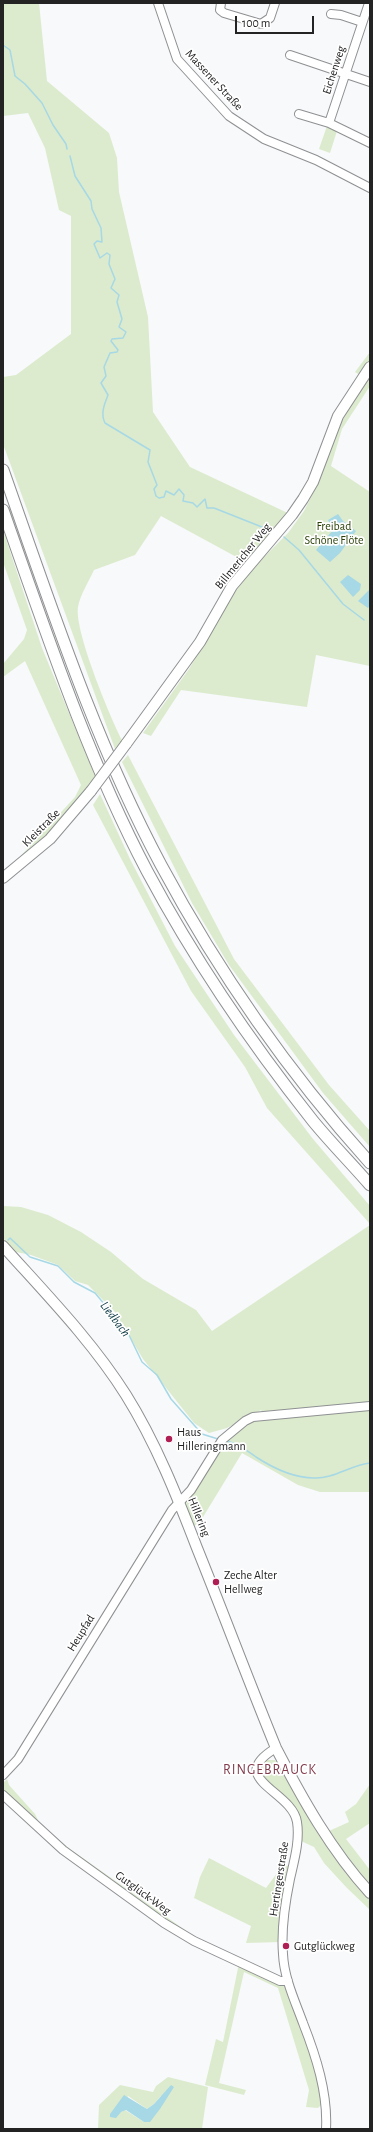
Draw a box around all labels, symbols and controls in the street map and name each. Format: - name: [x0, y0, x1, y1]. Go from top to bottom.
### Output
- scale bar: [237, 8, 316, 34]
- text: 100 m: [242, 17, 270, 29]
- street label: Eichenweg: [319, 44, 349, 96]
- street label: Massener Straße: [182, 47, 246, 113]
- park label: Freibad Schöne Flöte: [304, 519, 364, 547]
- street label: Billmericher Weg: [212, 520, 274, 592]
- street label: Kleistraße: [19, 806, 63, 850]
- water label: Liedbach: [97, 1298, 133, 1340]
- place label: Haus Hilleringmann: [177, 1425, 246, 1453]
- marker: Haus Hilleringmann: [164, 1434, 174, 1444]
- street label: Hillering: [185, 1495, 213, 1539]
- place label: Zeche Alter Hellweg: [224, 1568, 277, 1596]
- marker: Zeche Alter Hellweg: [211, 1577, 221, 1587]
- street label: Heupfad: [64, 1612, 98, 1654]
- district label: RINGEBRAUCK: [223, 1762, 317, 1778]
- street label: Hertingerstraße: [266, 1841, 292, 1917]
- street label: Gutglück-Weg: [112, 1868, 174, 1918]
- place label: Gutglückweg: [294, 1939, 355, 1953]
- marker: Gutglückweg: [281, 1941, 291, 1951]

